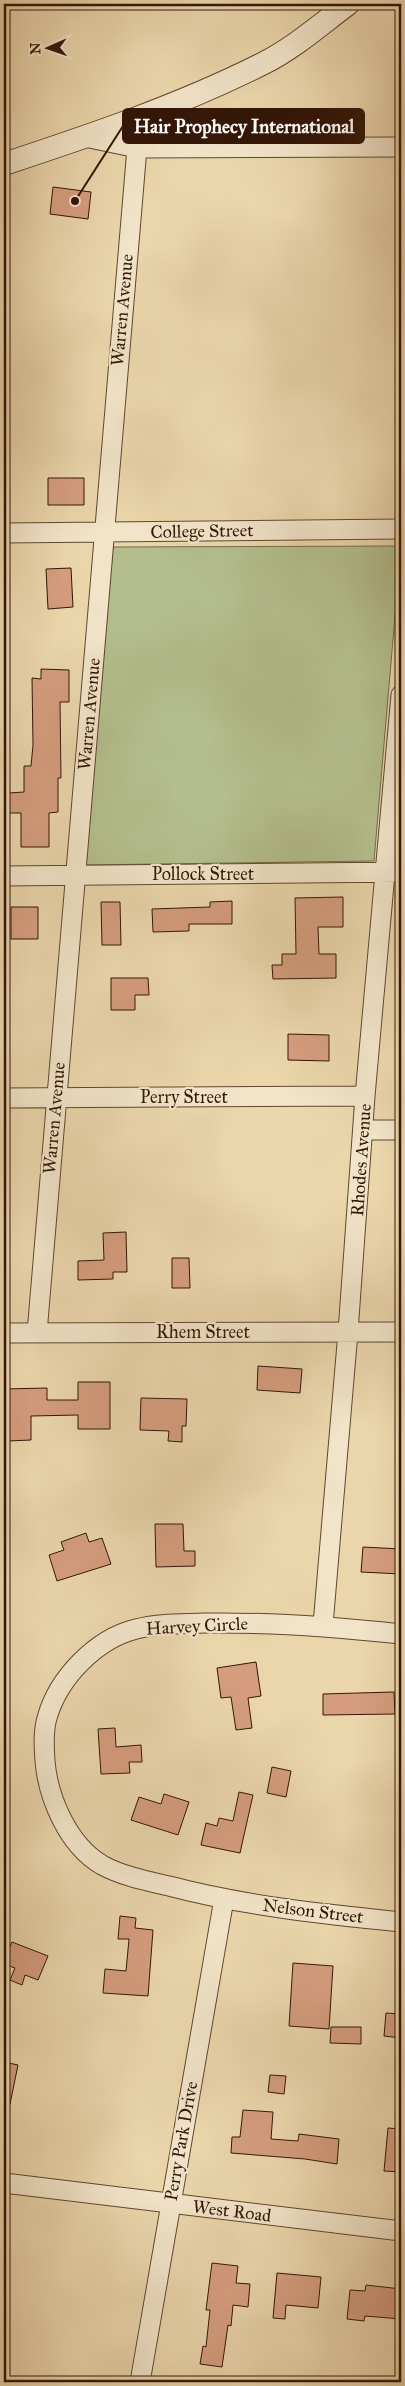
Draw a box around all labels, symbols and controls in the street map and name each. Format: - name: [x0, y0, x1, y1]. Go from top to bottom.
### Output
- north arrow: [22, 22, 72, 72]
- text: N: [27, 42, 44, 55]
- callout: Hair Prophecy International: [123, 109, 364, 143]
- text: Hair Prophecy International: [134, 115, 355, 139]
- street label: Warren Avenue: [106, 253, 138, 367]
- street label: College Street: [150, 519, 254, 544]
- street label: Warren Avenue: [73, 657, 105, 771]
- street label: Pollock Street: [152, 863, 255, 885]
- street label: Warren Avenue: [38, 1061, 70, 1175]
- street label: Perry Street: [140, 1086, 229, 1108]
- street label: Rhodes Avenue: [346, 1103, 376, 1217]
- street label: Rhem Street: [156, 1321, 251, 1343]
- street label: Harvey Circle: [145, 1612, 249, 1640]
- street label: Nelson Street: [261, 1894, 365, 1928]
- street label: Perry Park Drive: [160, 2079, 202, 2203]
- street label: West Road: [191, 2195, 273, 2227]

